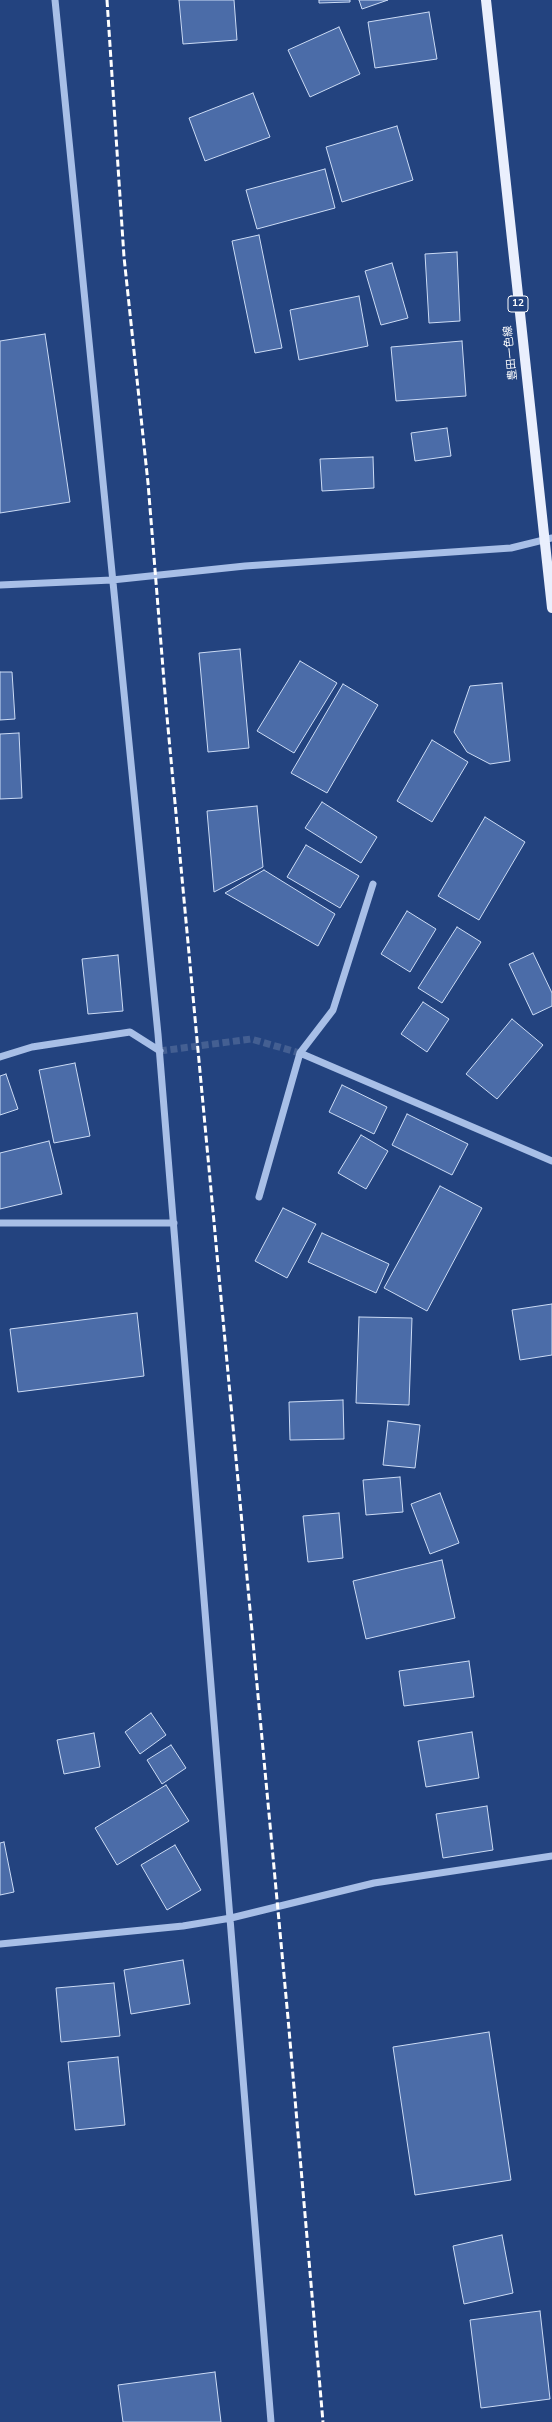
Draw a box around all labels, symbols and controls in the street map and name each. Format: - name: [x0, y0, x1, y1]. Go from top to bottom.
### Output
- road number: 12: [508, 296, 528, 312]
- street label: 豊田一色線: [502, 325, 520, 381]

